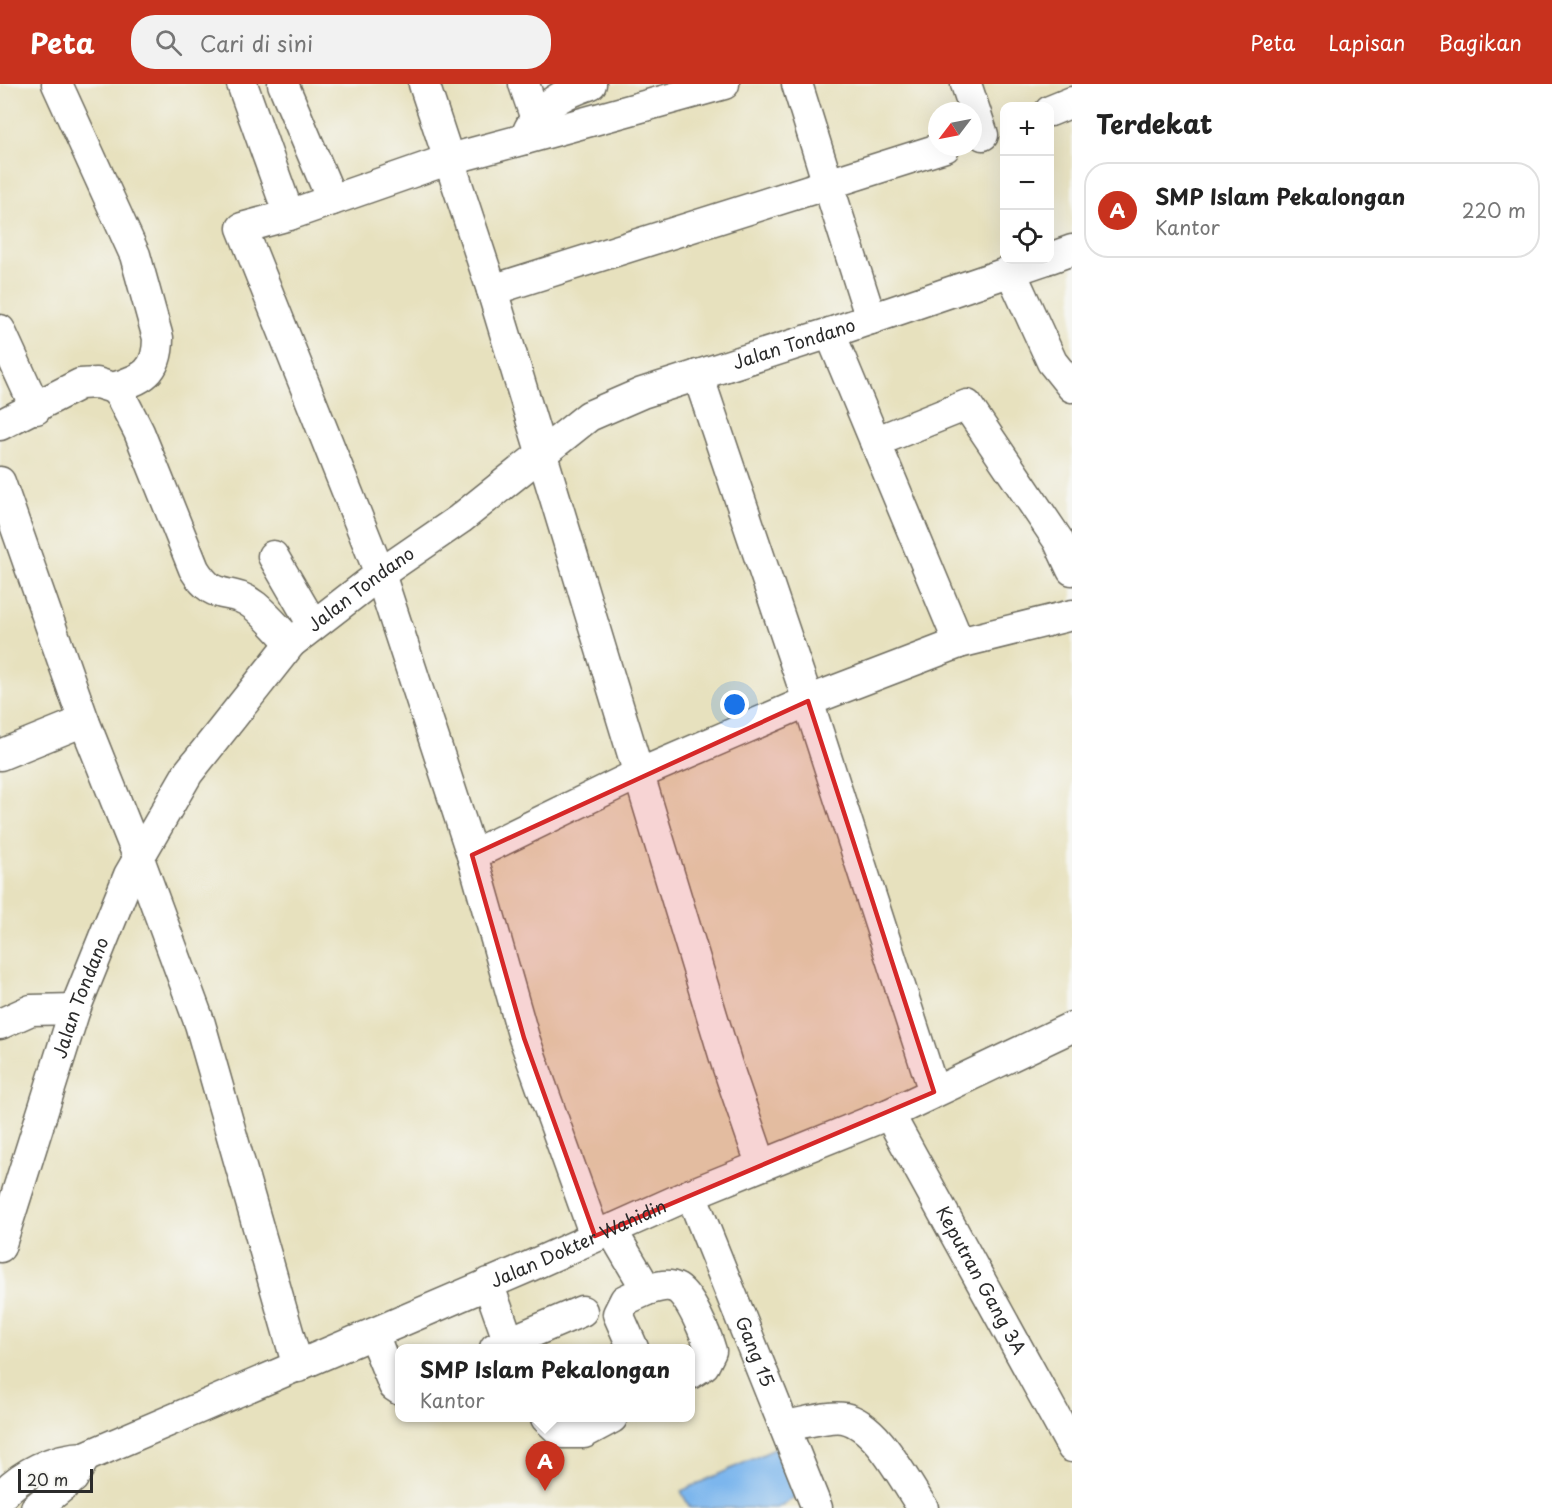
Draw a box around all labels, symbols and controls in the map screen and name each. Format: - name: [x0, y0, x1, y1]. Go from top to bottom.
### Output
- search box: [131, 15, 551, 69]
- text: Peta: [30, 21, 95, 64]
- icon: search: [152, 26, 185, 59]
- text: Cari di sini: [200, 26, 313, 59]
- text: Peta: [1250, 26, 1295, 58]
- text: Lapisan: [1328, 26, 1406, 58]
- text: Bagikan: [1439, 26, 1522, 58]
- north arrow: [928, 102, 982, 156]
- map controls: [1000, 102, 1054, 264]
- button: +: [1000, 102, 1054, 156]
- text: Terdekat: [1096, 104, 1213, 143]
- button: −: [1000, 156, 1054, 210]
- text: SMP Islam Pekalongan: [1155, 179, 1405, 212]
- text: A: [1110, 195, 1125, 225]
- text: 220 m: [1462, 195, 1526, 225]
- button: locate: [1000, 210, 1054, 264]
- text: Kantor: [1155, 212, 1220, 242]
- street label: Jalan Tondano: [729, 310, 859, 375]
- street label: Jalan Tondano: [301, 539, 419, 637]
- your location: [720, 690, 749, 719]
- street label: Jalan Tondano: [45, 933, 115, 1061]
- street label: Jalan Dokter Wahidin: [486, 1192, 670, 1294]
- street label: Keputran Gang 3A: [930, 1201, 1034, 1359]
- street label: Gang 15: [729, 1312, 782, 1391]
- popup: [395, 1344, 695, 1422]
- text: SMP Islam Pekalongan: [420, 1352, 670, 1385]
- text: Kantor: [420, 1385, 485, 1415]
- pin: A: [526, 1442, 564, 1491]
- scale bar: [18, 1466, 93, 1494]
- text: 20 m: [27, 1467, 68, 1491]

